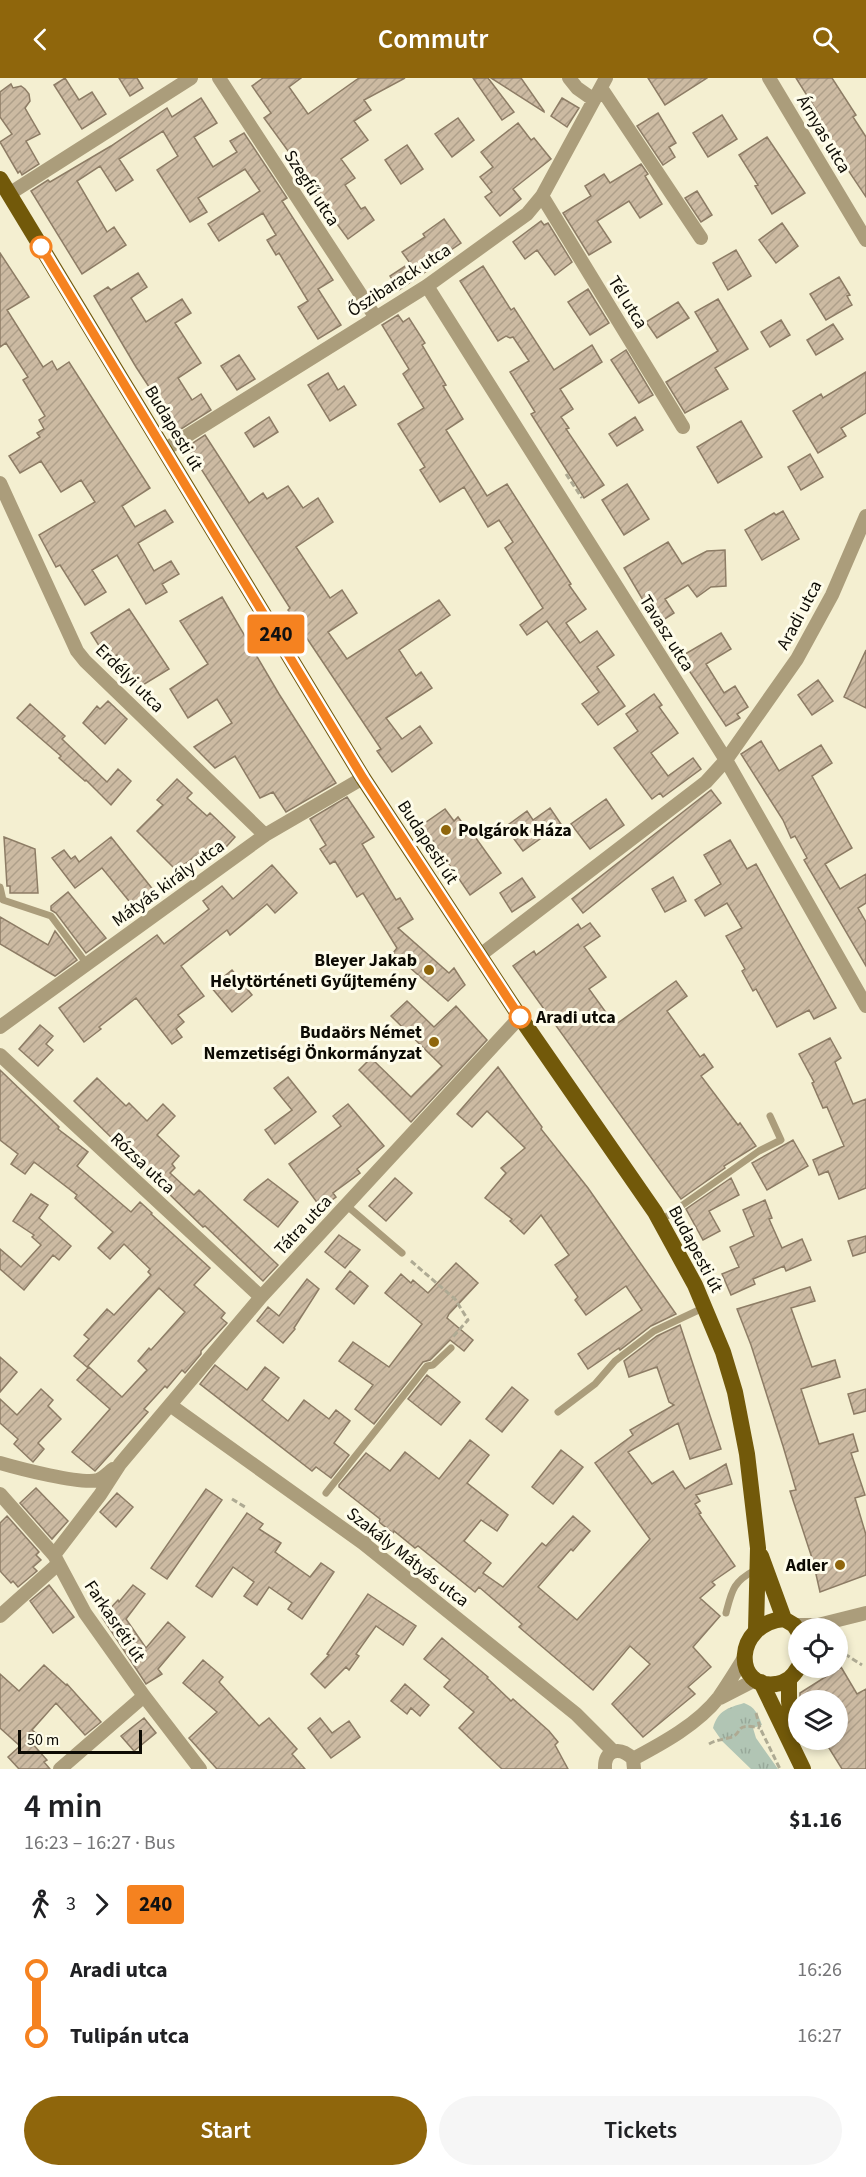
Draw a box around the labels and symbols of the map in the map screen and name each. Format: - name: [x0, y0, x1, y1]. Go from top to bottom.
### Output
- street label: Árnyas utca: [790, 91, 857, 178]
- street label: Szegfű utca: [278, 145, 346, 231]
- unlabelled marker: [30, 236, 52, 258]
- street label: Őszibarack utca: [343, 238, 456, 323]
- street label: Tél utca: [602, 271, 654, 334]
- street label: Budapesti út: [138, 381, 209, 476]
- street label: Aradi utca: [771, 576, 828, 654]
- street label: Tavasz utca: [633, 590, 700, 676]
- line badge: 240: [242, 614, 310, 654]
- street label: Erdélyi utca: [90, 638, 170, 718]
- street label: Budapesti út: [391, 795, 464, 889]
- place label: Polgárok Háza: [458, 818, 572, 843]
- marker: Polgárok Háza: [439, 823, 453, 837]
- street label: Mátyás király utca: [107, 834, 230, 933]
- place label: Bleyer Jakab Helytörténeti Gyűjtemény: [210, 948, 418, 994]
- marker: Bleyer Jakab Helytörténeti Gyűjtemény: [422, 963, 436, 977]
- place label: Aradi utca: [535, 1005, 616, 1030]
- marker: Aradi utca: [509, 1006, 531, 1028]
- place label: Budaörs Német Nemzetiségi Önkormányzat: [204, 1020, 422, 1066]
- marker: Budaörs Német Nemzetiségi Önkormányzat: [427, 1035, 441, 1049]
- street label: Rózsa utca: [105, 1127, 181, 1200]
- street label: Tátra utca: [269, 1190, 338, 1261]
- street label: Budapesti út: [662, 1201, 729, 1297]
- street label: Szakály Mátyás utca: [341, 1502, 474, 1613]
- place label: Adler: [785, 1553, 829, 1578]
- marker: Adler: [833, 1558, 847, 1572]
- street label: Farkasréti út: [78, 1575, 151, 1667]
- scale bar: [18, 1727, 142, 1754]

